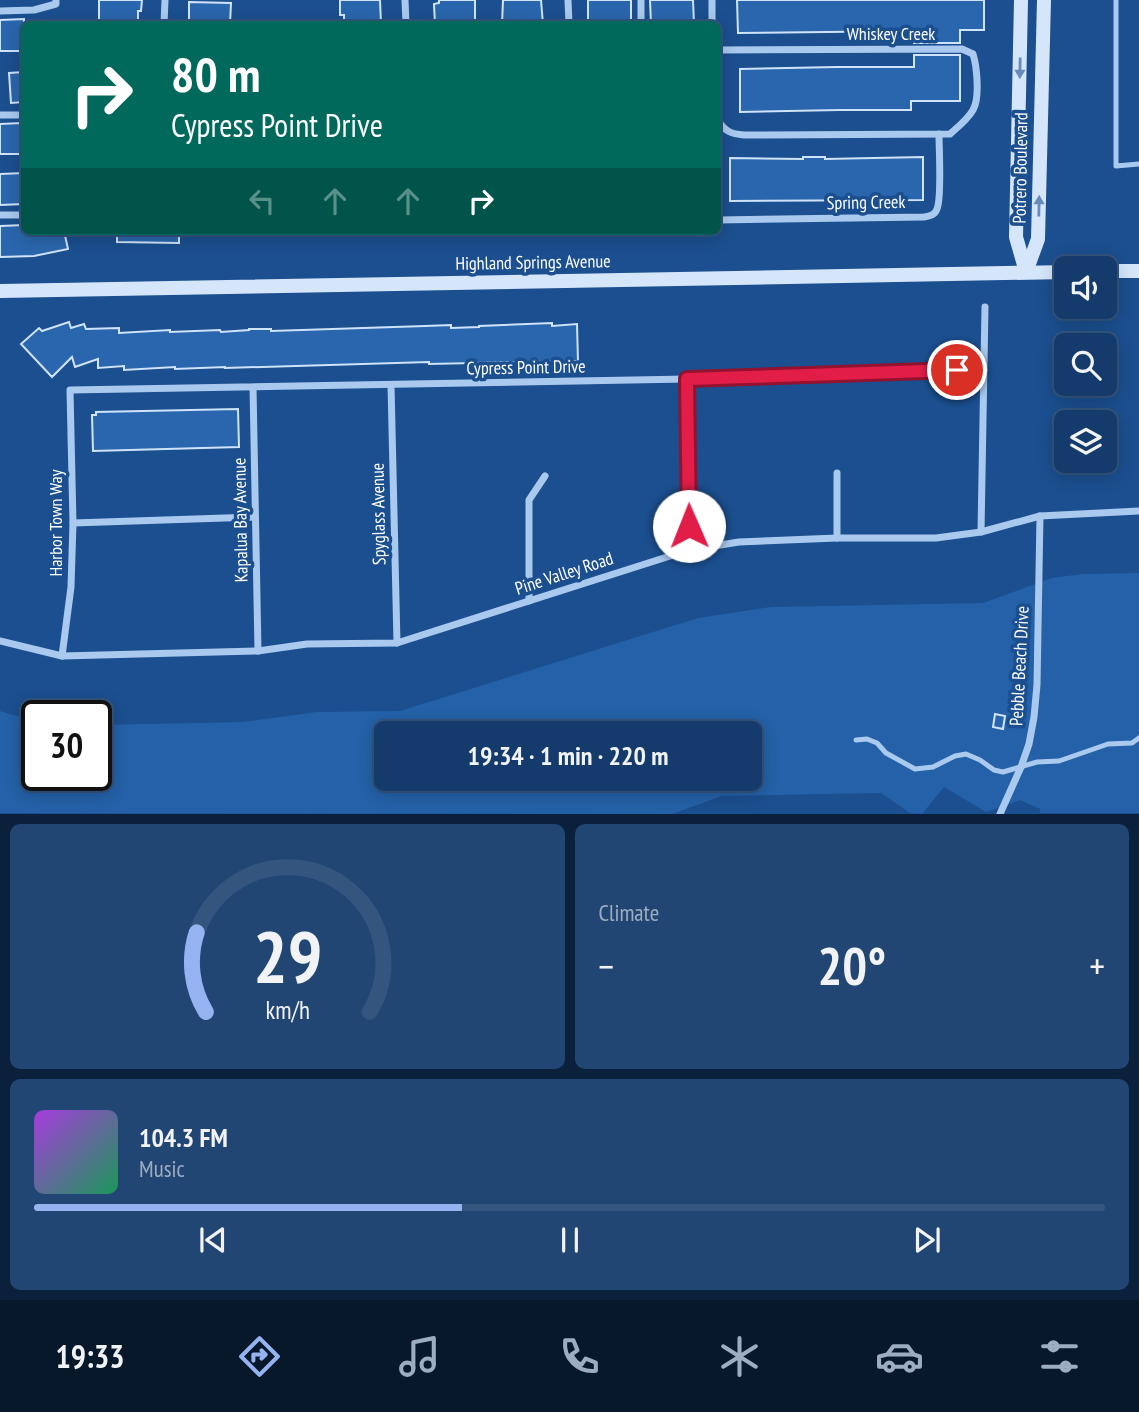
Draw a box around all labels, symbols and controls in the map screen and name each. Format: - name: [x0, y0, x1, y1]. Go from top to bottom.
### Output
- street label: Whiskey Creek: [847, 22, 935, 45]
- text: 80 m: [171, 42, 260, 106]
- icon: right: [56, 49, 147, 140]
- one-way arrow: [1014, 57, 1025, 79]
- text: Cypress Point Drive: [171, 104, 383, 146]
- street label: Potrero Boulevard: [1008, 112, 1032, 224]
- icon: left: [243, 182, 281, 220]
- icon: ahead: [316, 182, 354, 220]
- icon: ahead: [389, 182, 427, 220]
- icon: right: [462, 182, 500, 220]
- street label: Spring Creek: [827, 190, 905, 214]
- one-way arrow: [1033, 194, 1045, 216]
- street label: Highland Springs Avenue: [455, 249, 611, 275]
- map controls: [1054, 256, 1117, 473]
- button: sound: [1054, 256, 1117, 319]
- button: search: [1054, 333, 1117, 396]
- pin: [927, 340, 987, 400]
- icon: arrive: [938, 351, 976, 389]
- street label: Cypress Point Drive: [466, 354, 586, 380]
- button: layers: [1054, 410, 1117, 473]
- street label: Kapalua Bay Avenue: [227, 458, 253, 582]
- street label: Spyglass Avenue: [366, 463, 390, 565]
- street label: Harbor Town Way: [44, 469, 67, 576]
- position arrow: [652, 489, 726, 563]
- street label: Pine Valley Road: [512, 546, 616, 600]
- street label: Pebble Beach Drive: [1004, 605, 1034, 727]
- speed limit sign: 30: [21, 700, 112, 791]
- text: 19:34 · 1 min · 220 m: [468, 739, 668, 772]
- text: Climate: [599, 898, 659, 927]
- text: 29: [252, 909, 322, 1003]
- text: 20°: [817, 932, 886, 999]
- text: −: [599, 941, 614, 990]
- text: +: [1089, 941, 1105, 990]
- text: km/h: [265, 994, 309, 1026]
- text: 104.3 FM: [139, 1121, 228, 1154]
- text: Music: [139, 1154, 185, 1183]
- icon: previous: [194, 1221, 232, 1259]
- icon: pause: [551, 1221, 589, 1259]
- icon: next: [908, 1221, 946, 1259]
- icon: directions: [235, 1332, 284, 1381]
- icon: music: [395, 1332, 444, 1381]
- icon: phone: [555, 1332, 604, 1381]
- icon: climate: [715, 1332, 764, 1381]
- icon: car: [875, 1332, 924, 1381]
- icon: filters: [1035, 1332, 1084, 1381]
- text: 19:33: [55, 1335, 125, 1377]

